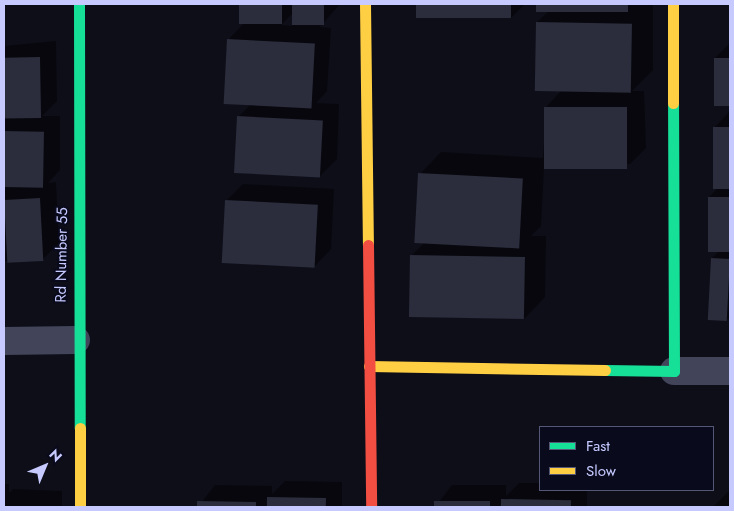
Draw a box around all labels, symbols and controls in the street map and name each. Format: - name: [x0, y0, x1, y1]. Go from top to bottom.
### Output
- street label: Rd Number 55: [52, 207, 72, 303]
- legend: [539, 426, 714, 491]
- text: Fast: [586, 435, 610, 457]
- north arrow: [20, 441, 70, 491]
- text: N: [45, 444, 67, 466]
- text: Slow: [586, 460, 616, 482]

